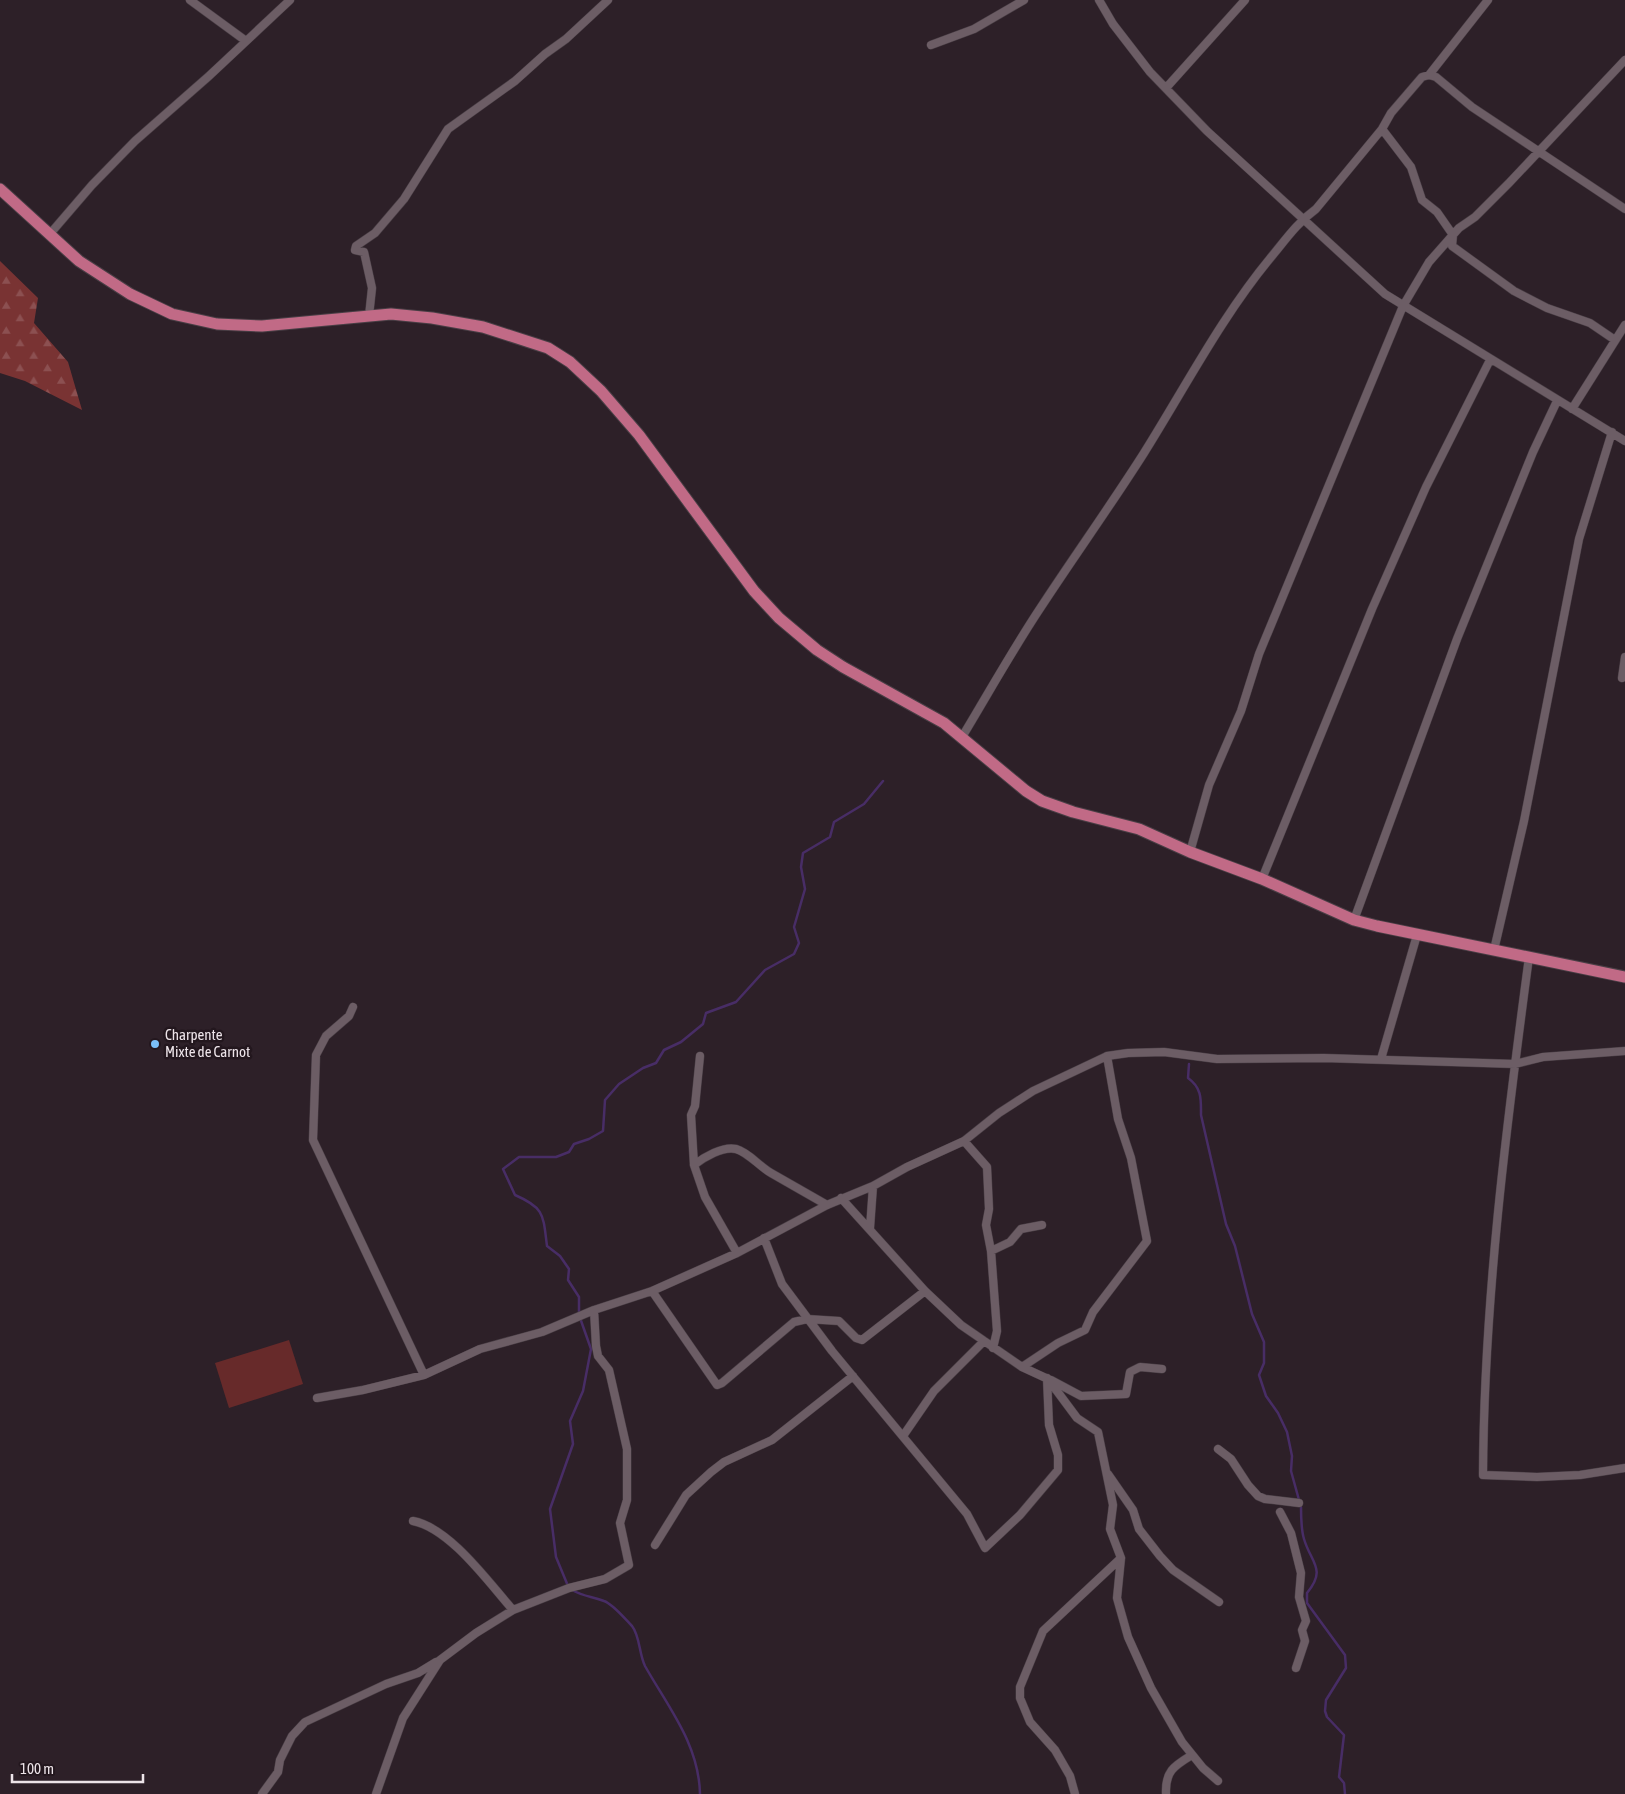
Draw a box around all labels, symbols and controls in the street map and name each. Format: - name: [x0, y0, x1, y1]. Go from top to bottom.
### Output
- place label: Charpente Mixte de Carnot: [165, 1026, 250, 1060]
- marker: Charpente Mixte de Carnot: [149, 1038, 161, 1050]
- scale bar: [12, 1752, 144, 1784]
- text: 100 m: [20, 1760, 54, 1777]

